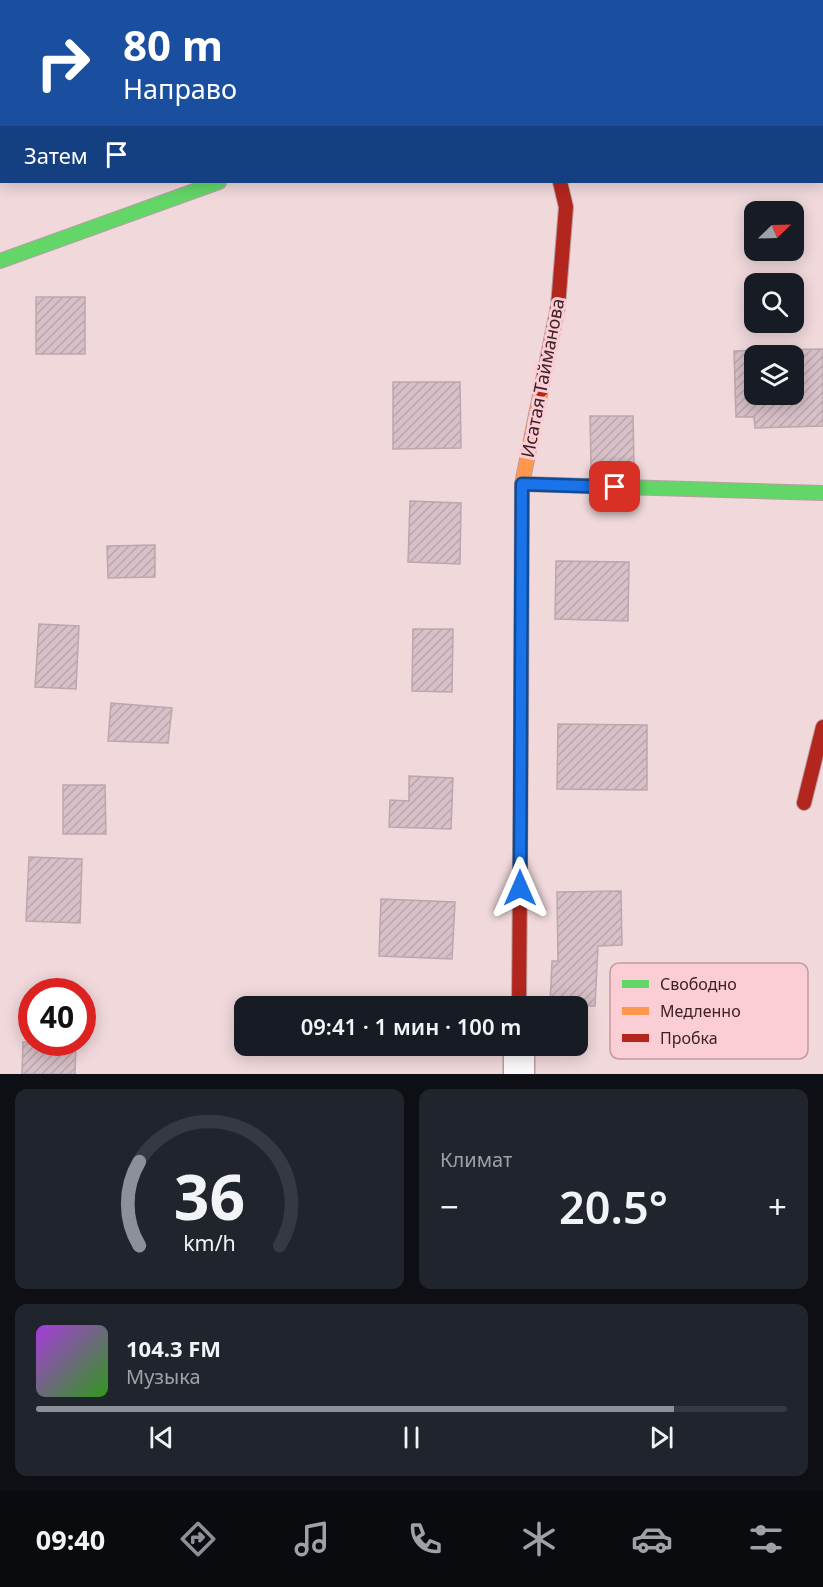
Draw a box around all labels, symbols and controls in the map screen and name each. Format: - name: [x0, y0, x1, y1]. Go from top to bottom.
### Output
- text: 80 m: [123, 16, 223, 73]
- icon: right: [24, 24, 102, 102]
- text: Направо: [123, 70, 237, 107]
- icon: arrive: [100, 138, 133, 171]
- text: Затем: [24, 140, 88, 170]
- north arrow: [744, 201, 804, 261]
- map controls: [744, 201, 804, 405]
- button: search: [744, 273, 804, 333]
- street label: Исатая Тайманова: [515, 296, 569, 460]
- button: layers: [744, 345, 804, 405]
- pin: [589, 461, 640, 512]
- icon: arrive: [598, 470, 631, 503]
- position arrow: [488, 856, 552, 920]
- legend: [610, 963, 808, 1059]
- text: Свободно: [660, 973, 737, 995]
- speed limit sign: 40: [18, 978, 96, 1056]
- text: Медленно: [660, 1000, 741, 1022]
- text: 09:41 · 1 мин · 100 m: [301, 1011, 521, 1041]
- text: Пробка: [660, 1027, 718, 1049]
- text: Климат: [440, 1146, 512, 1173]
- text: 36: [174, 1153, 245, 1238]
- text: 20.5°: [559, 1176, 668, 1237]
- text: −: [440, 1184, 459, 1229]
- text: +: [768, 1184, 787, 1229]
- text: km/h: [183, 1228, 236, 1257]
- text: 104.3 FM: [126, 1333, 221, 1363]
- text: Музыка: [126, 1363, 201, 1390]
- icon: previous: [145, 1421, 178, 1454]
- icon: pause: [395, 1421, 428, 1454]
- icon: next: [645, 1421, 678, 1454]
- icon: directions: [177, 1518, 219, 1560]
- icon: music: [291, 1518, 333, 1560]
- icon: phone: [404, 1518, 446, 1560]
- icon: climate: [518, 1518, 560, 1560]
- icon: car: [631, 1518, 673, 1560]
- icon: filters: [745, 1518, 787, 1560]
- text: 09:40: [36, 1521, 105, 1558]

